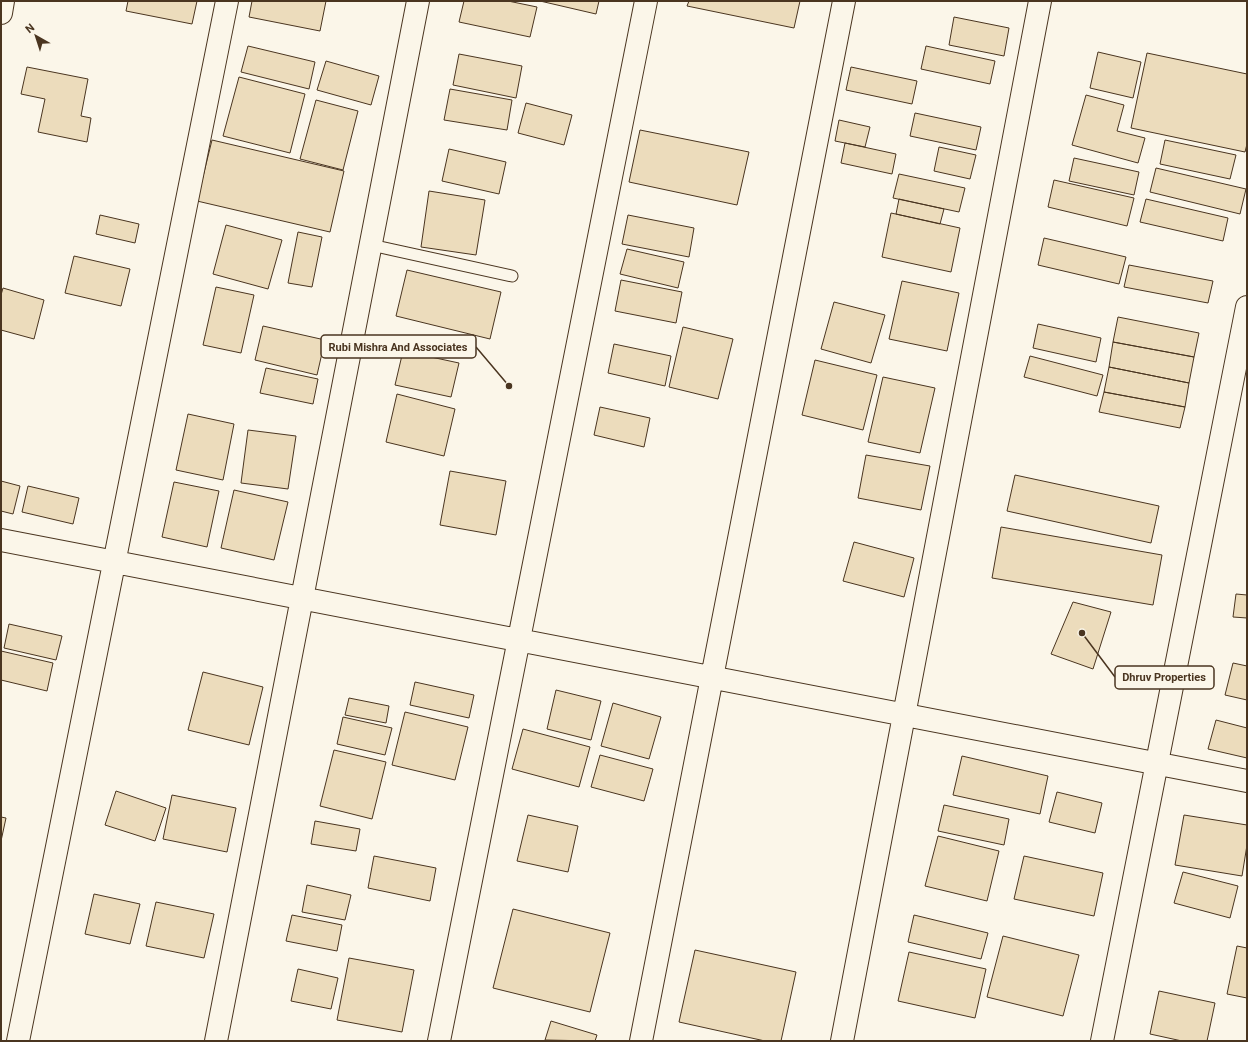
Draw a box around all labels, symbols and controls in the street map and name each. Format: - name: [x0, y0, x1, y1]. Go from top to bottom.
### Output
- north arrow: [16, 16, 56, 56]
- text: N: [23, 21, 37, 36]
- callout: Rubi Mishra And Associates: [321, 335, 476, 358]
- text: Rubi Mishra And Associates: [329, 341, 468, 354]
- callout: Dhruv Properties: [1115, 666, 1214, 689]
- text: Dhruv Properties: [1122, 671, 1206, 684]

